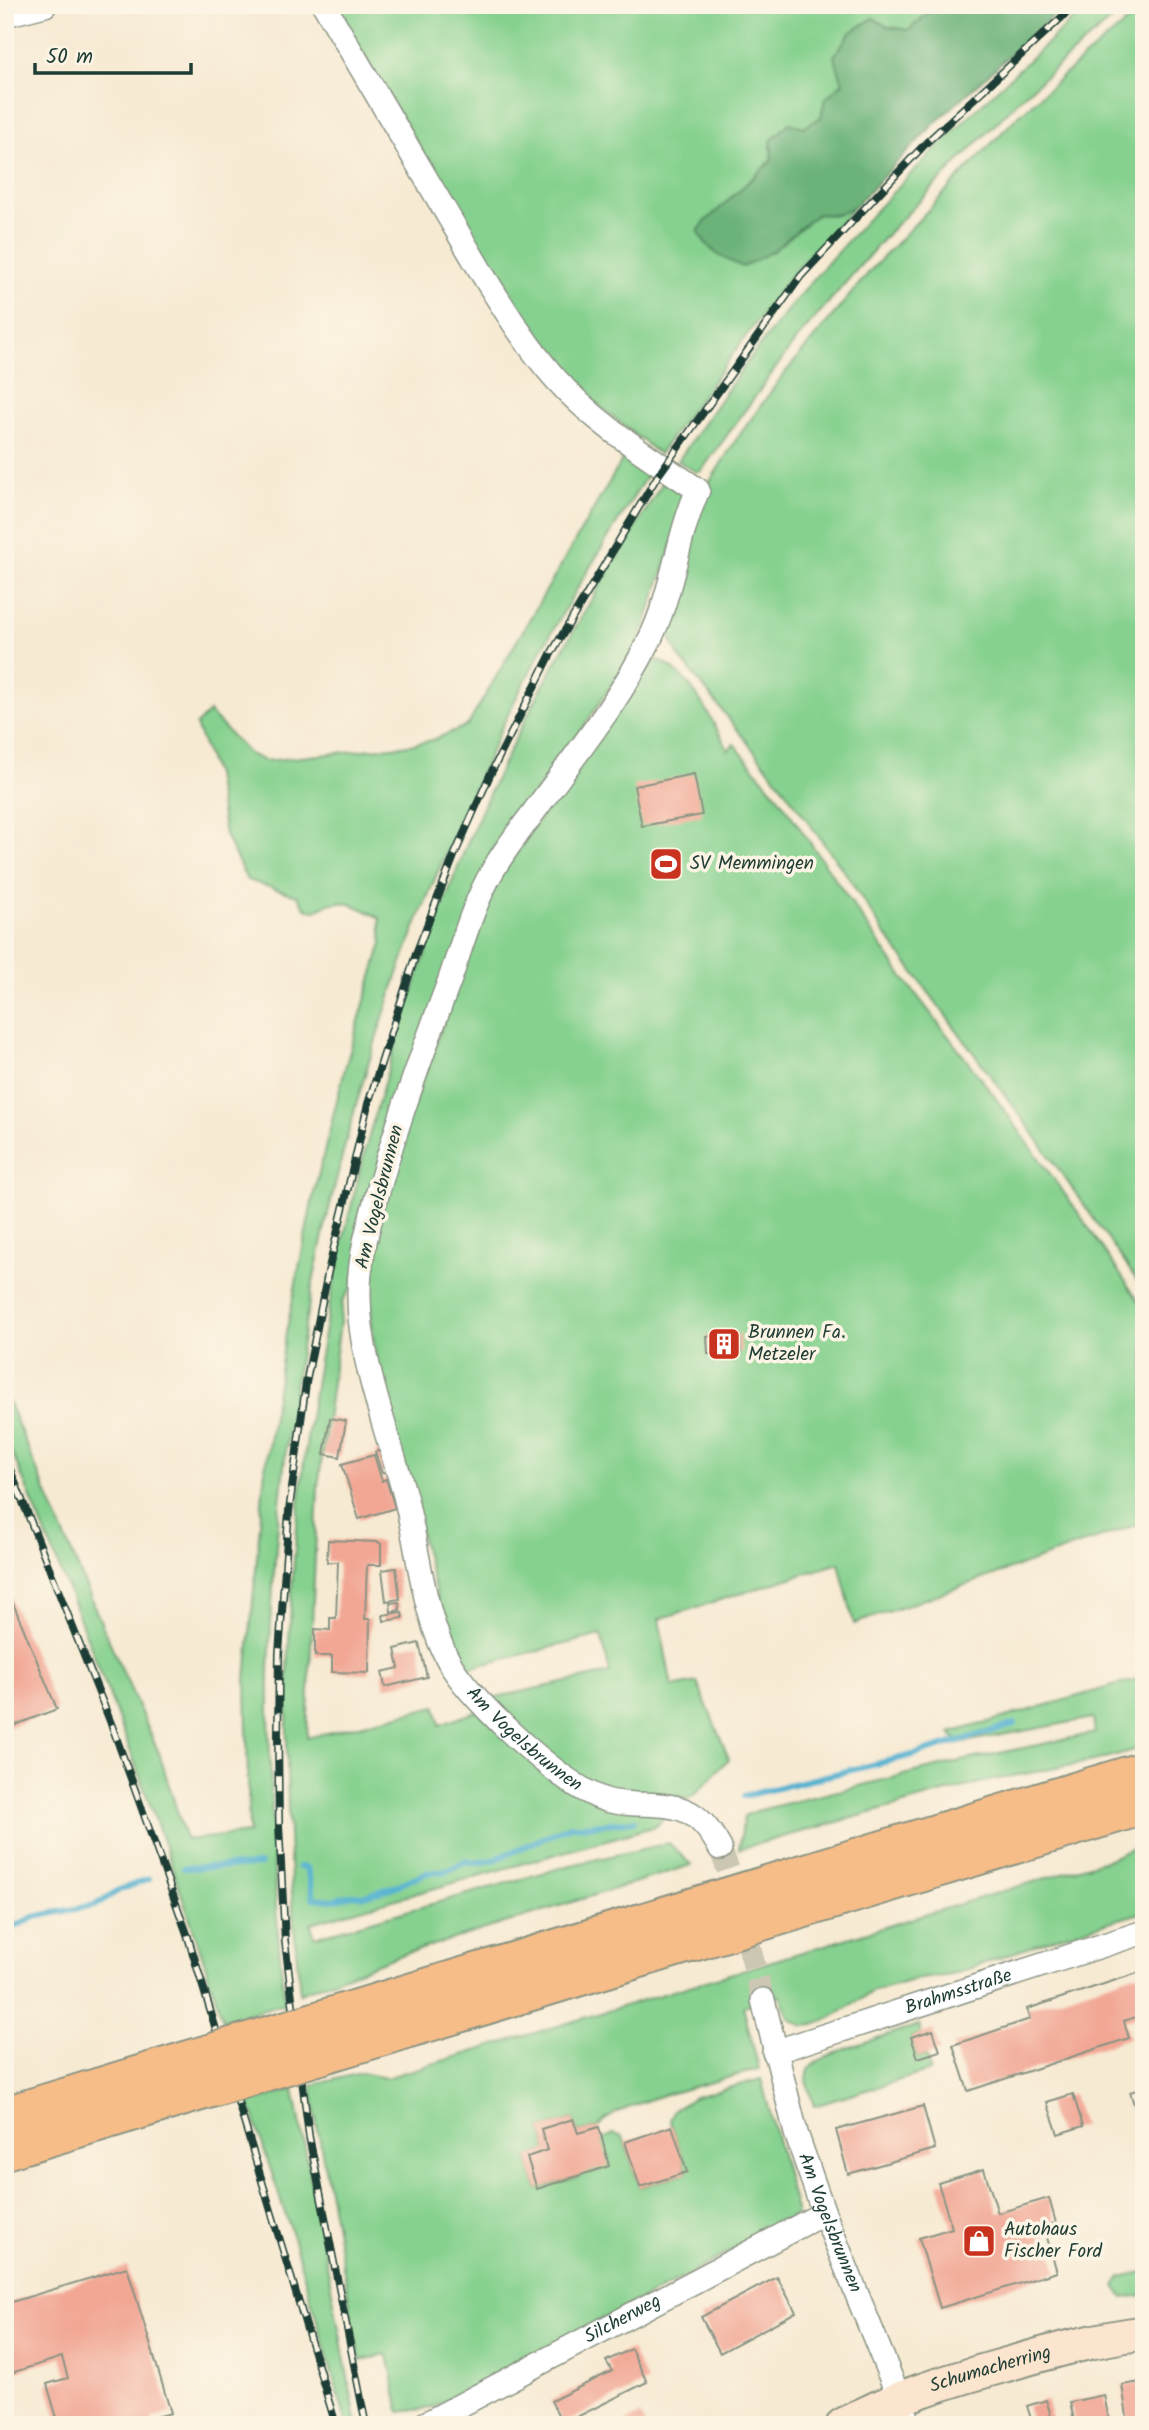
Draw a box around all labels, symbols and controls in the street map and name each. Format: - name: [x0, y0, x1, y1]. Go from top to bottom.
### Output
- scale bar: [35, 32, 191, 76]
- text: 50 m: [46, 41, 93, 74]
- sports icon: SV Memmingen: [647, 845, 685, 883]
- place label: SV Memmingen: [690, 849, 814, 879]
- street label: Am Vogelsbrunnen: [348, 1122, 412, 1272]
- place label: Brunnen Fa. Metzeler: [748, 1318, 845, 1370]
- building icon: Brunnen Fa. Metzeler: [705, 1325, 743, 1363]
- street label: Am Vogelsbrunnen: [458, 1680, 588, 1800]
- street label: Brahmsstraße: [901, 1961, 1016, 2024]
- street label: Am Vogelsbrunnen: [789, 2149, 870, 2298]
- place label: Autohaus Fischer Ford: [1004, 2215, 1102, 2267]
- shop icon: Autohaus Fischer Ford: [960, 2222, 998, 2260]
- street label: Silcherweg: [579, 2287, 667, 2352]
- street label: Schumacherring: [926, 2338, 1055, 2402]

